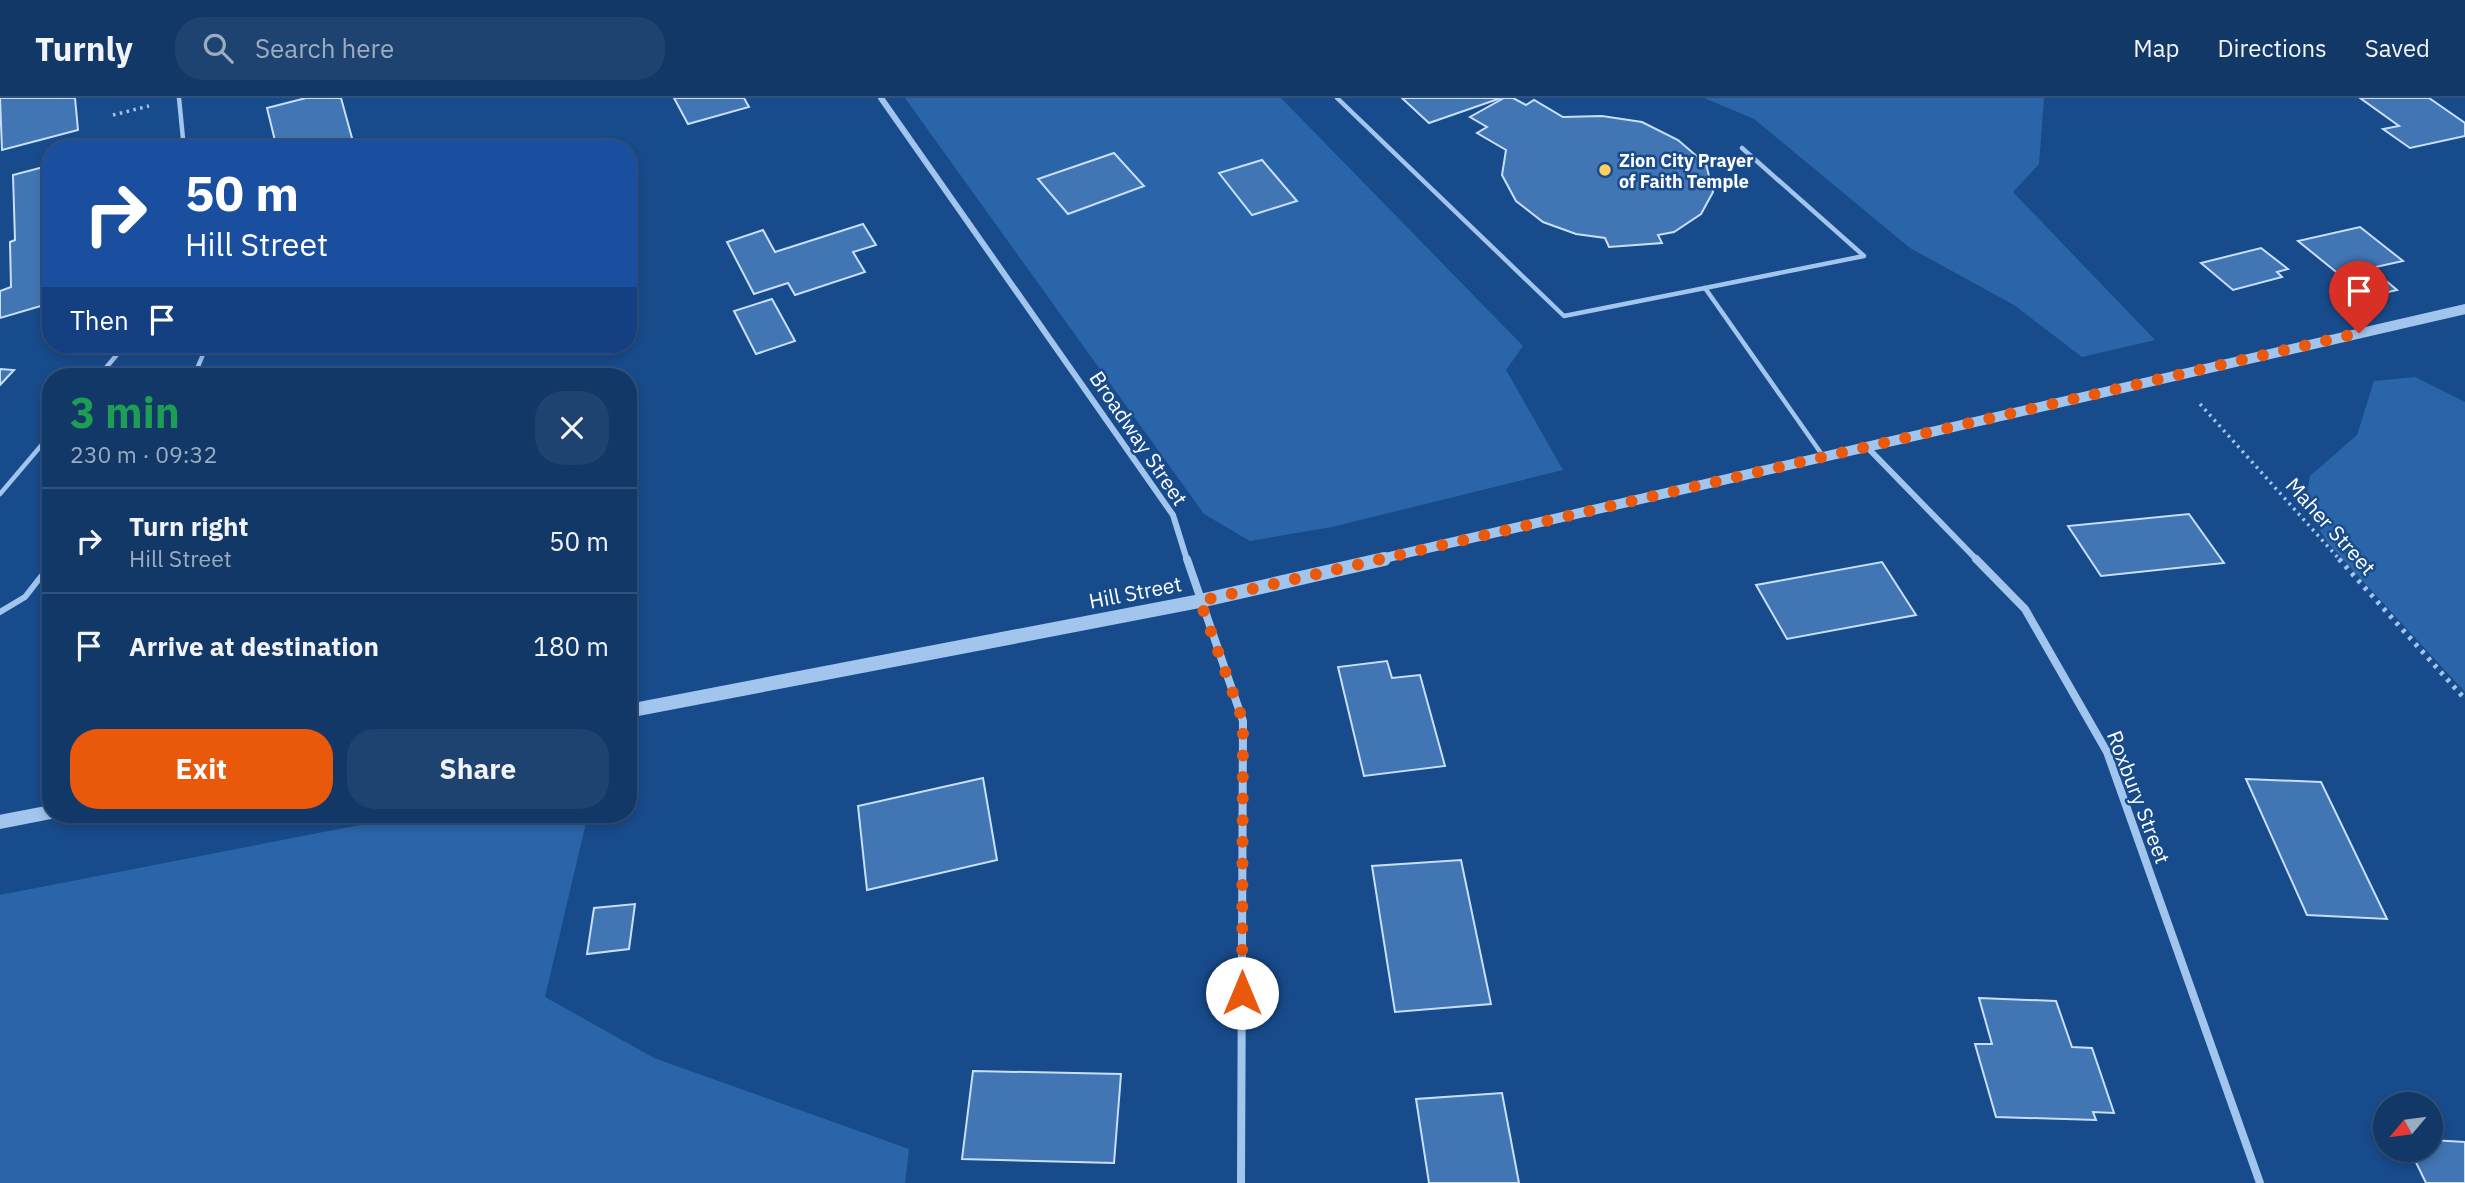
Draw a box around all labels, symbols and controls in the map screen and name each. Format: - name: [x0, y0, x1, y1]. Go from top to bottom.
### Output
- search box: [175, 17, 665, 80]
- text: Turnly: [35, 27, 133, 70]
- icon: search: [199, 29, 237, 67]
- text: Search here: [255, 31, 394, 65]
- text: Map: [2133, 32, 2179, 64]
- text: Directions: [2217, 32, 2327, 64]
- text: Saved: [2365, 32, 2430, 64]
- place label: Zion City Prayer of Faith Temple: [1619, 149, 1753, 193]
- text: 50 m: [185, 161, 299, 224]
- marker: Zion City Prayer of Faith Temple: [1597, 162, 1613, 178]
- icon: right: [70, 168, 161, 259]
- text: Hill Street: [185, 223, 328, 265]
- pin: [2329, 261, 2389, 333]
- icon: arrive: [2340, 272, 2378, 310]
- icon: arrive: [143, 301, 181, 339]
- text: Then: [70, 303, 129, 337]
- street label: Broadway Street: [1084, 365, 1194, 511]
- text: 3 min: [70, 385, 180, 440]
- button: close: [535, 391, 609, 465]
- text: 230 m · 09:32: [70, 439, 217, 469]
- street label: Maher Street: [2280, 471, 2382, 581]
- text: Turn right: [129, 509, 248, 543]
- icon: right: [70, 522, 108, 560]
- text: 50 m: [549, 524, 609, 558]
- text: Hill Street: [129, 543, 232, 573]
- street label: Hill Street: [1086, 569, 1184, 615]
- icon: arrive: [70, 627, 108, 665]
- text: Arrive at destination: [129, 629, 379, 663]
- text: 180 m: [533, 629, 609, 663]
- street label: Roxbury Street: [2101, 726, 2177, 868]
- button: Exit: [70, 729, 333, 809]
- button: Share: [347, 729, 609, 809]
- position arrow: [1205, 956, 1279, 1030]
- north arrow: [2373, 1092, 2443, 1162]
- map controls: [2373, 1092, 2443, 1162]

